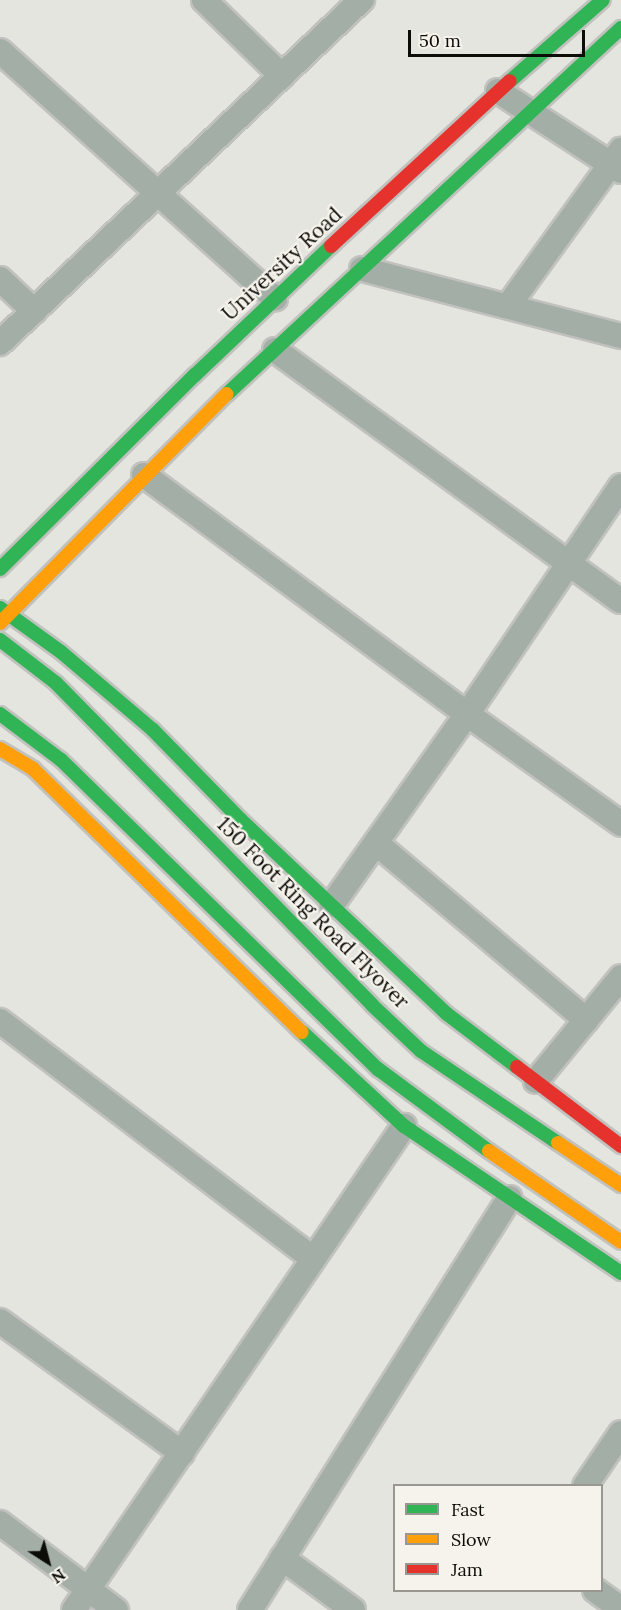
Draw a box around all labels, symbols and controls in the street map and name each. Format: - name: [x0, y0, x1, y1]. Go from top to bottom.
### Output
- scale bar: [411, 18, 588, 56]
- text: 50 m: [419, 29, 461, 52]
- street label: University Road: [217, 202, 347, 326]
- street label: 150 Foot Ring Road Flyover: [212, 812, 414, 1014]
- legend: [393, 1484, 603, 1592]
- text: Fast: [451, 1498, 485, 1521]
- text: Slow: [451, 1528, 491, 1551]
- north arrow: [18, 1532, 78, 1592]
- text: Jam: [451, 1558, 483, 1581]
- text: N: [48, 1565, 69, 1588]

